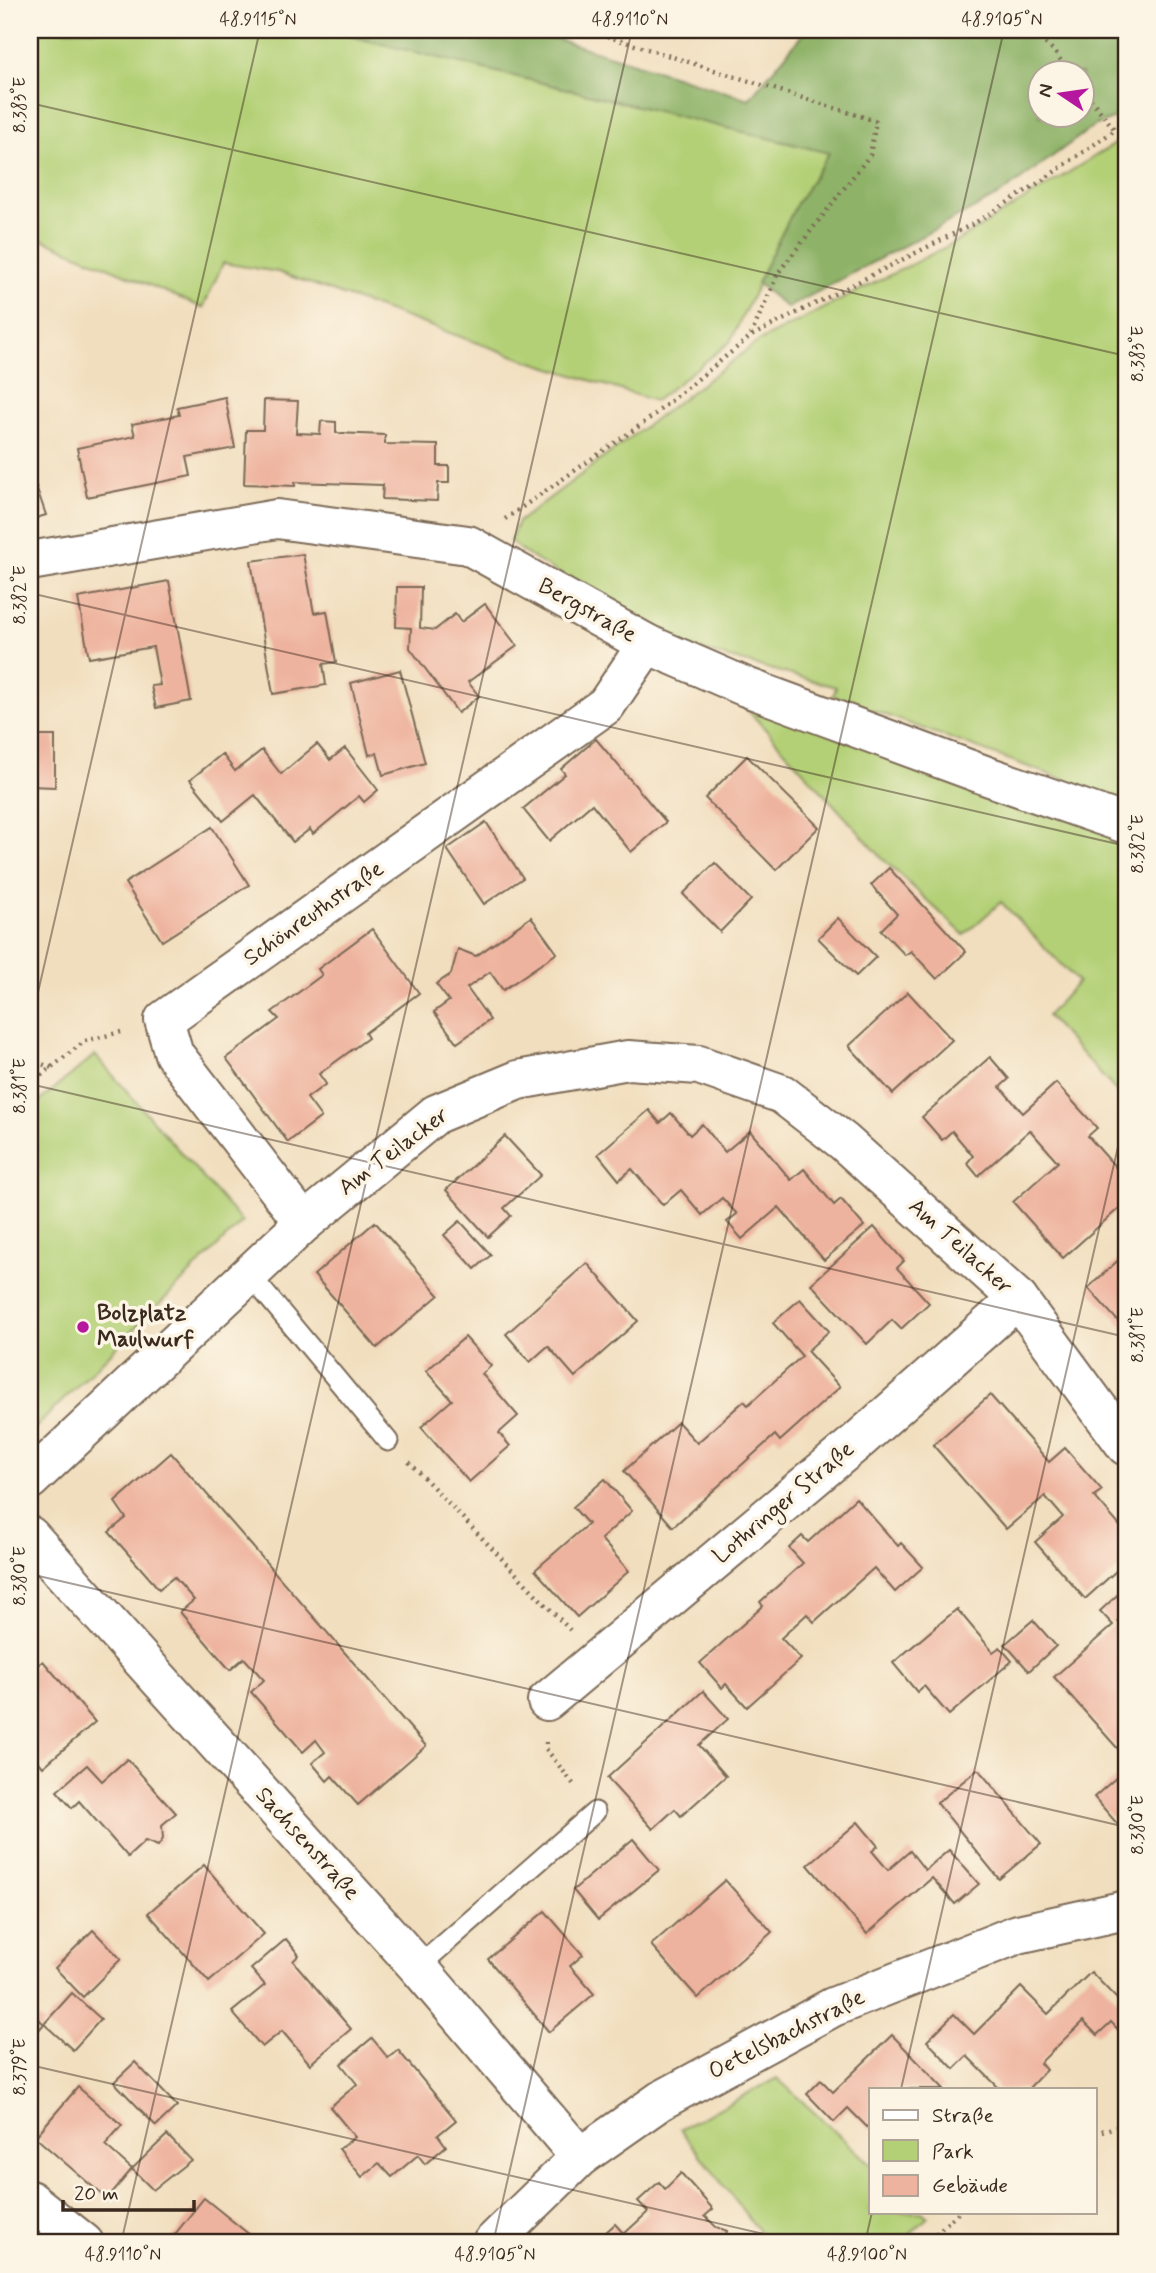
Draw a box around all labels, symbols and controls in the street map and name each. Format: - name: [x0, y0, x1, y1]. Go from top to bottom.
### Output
- text: 48.9115°N: [219, 8, 297, 32]
- text: 48.9110°N: [592, 8, 668, 32]
- text: 48.9105°N: [962, 8, 1042, 32]
- north arrow: [1026, 60, 1096, 130]
- text: 8.383°E: [8, 77, 32, 133]
- text: N: [1032, 82, 1060, 99]
- text: 8.383°E: [1126, 326, 1150, 382]
- text: 8.382°E: [8, 565, 32, 625]
- street label: Bergstraße: [531, 572, 642, 652]
- text: 8.382°E: [1126, 814, 1150, 874]
- street label: Schönreuthstraße: [238, 854, 390, 974]
- text: 8.381°E: [8, 1058, 32, 1114]
- street label: Am Teilacker: [333, 1101, 455, 1203]
- street label: Am Teilacker: [901, 1192, 1019, 1302]
- place label: Bolzplatz Maulwurf: [97, 1299, 195, 1355]
- text: 8.381°E: [1126, 1307, 1150, 1363]
- marker: Bolzplatz Maulwurf: [75, 1319, 91, 1335]
- street label: Lothringer Straße: [707, 1435, 862, 1573]
- text: 8.380°E: [8, 1546, 32, 1606]
- street label: Sachsenstraße: [248, 1781, 366, 1907]
- text: 8.380°E: [1126, 1795, 1150, 1855]
- street label: Oetelsbachstraße: [704, 1983, 870, 2087]
- text: 8.379°E: [8, 2038, 32, 2096]
- legend: [869, 2088, 1096, 2214]
- text: Straße: [932, 2102, 994, 2130]
- text: Park: [932, 2138, 974, 2166]
- scale bar: [63, 2168, 194, 2212]
- text: Gebäude: [932, 2172, 1008, 2200]
- text: 20 m: [74, 2180, 119, 2208]
- text: 48.9110°N: [85, 2243, 161, 2267]
- text: 48.9105°N: [455, 2243, 535, 2267]
- text: 48.9100°N: [827, 2243, 907, 2267]

